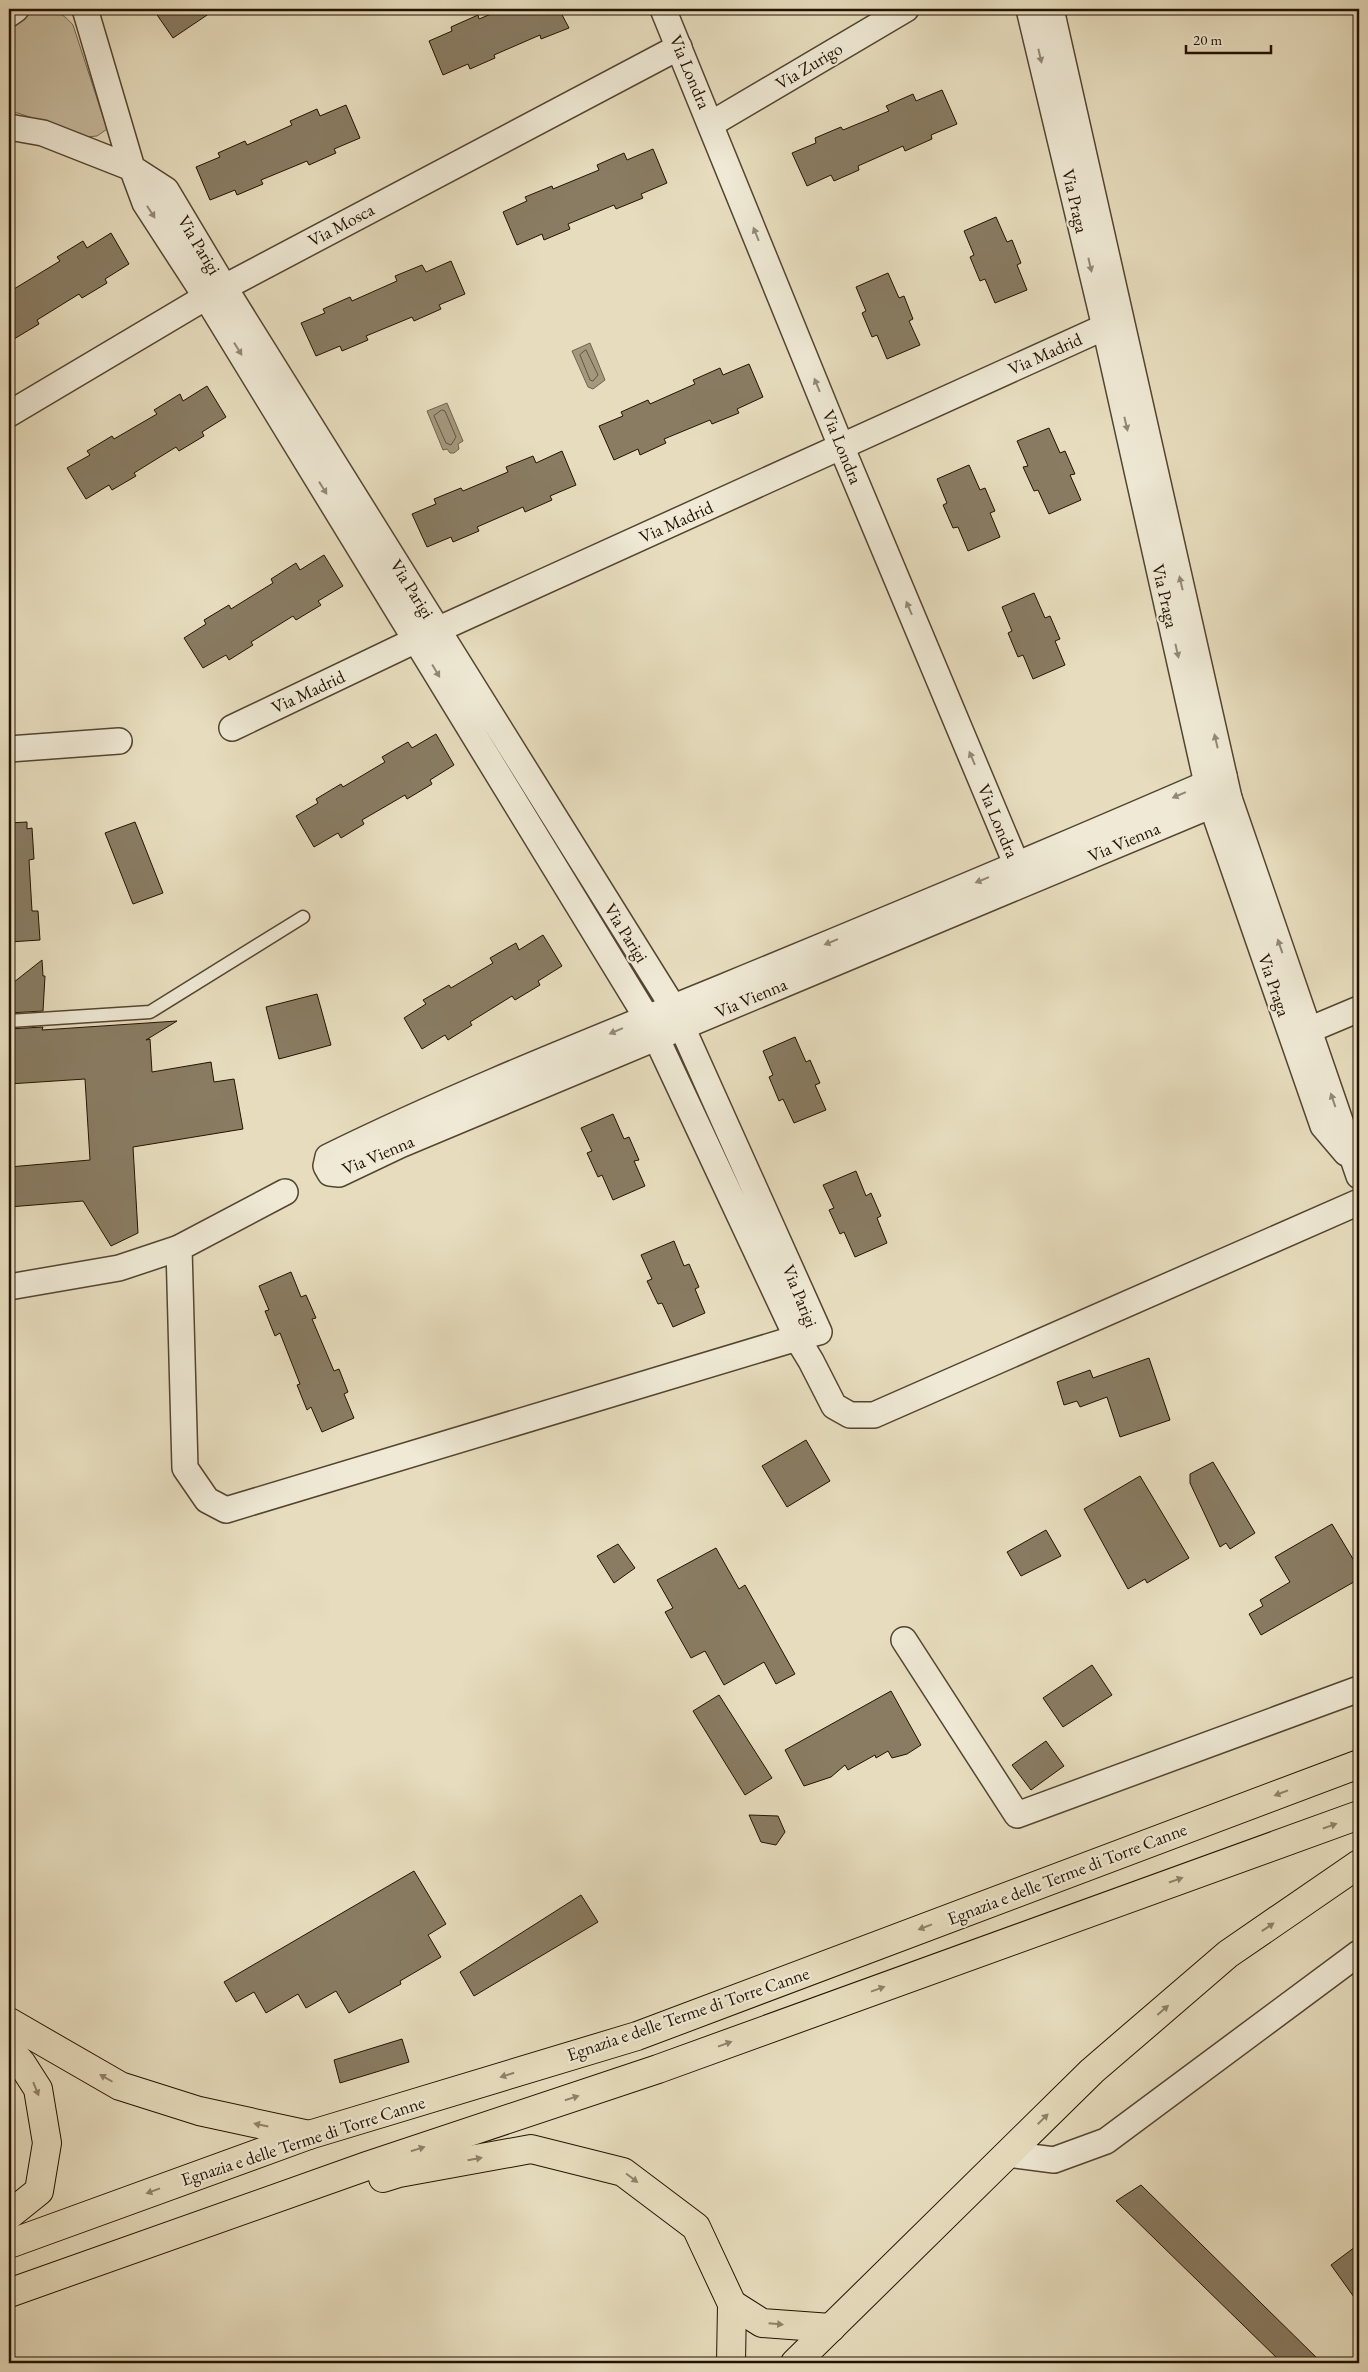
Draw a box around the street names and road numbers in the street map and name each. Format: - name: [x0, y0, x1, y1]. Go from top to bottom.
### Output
- street label: Via Londra: [665, 31, 717, 113]
- street label: Via Zurigo: [771, 37, 847, 95]
- street label: Via Praga: [1057, 167, 1094, 236]
- street label: Via Mosca: [304, 197, 379, 252]
- street label: Via Parigi: [173, 211, 227, 279]
- street label: Via Madrid: [1004, 327, 1086, 380]
- street label: Via Londra: [817, 406, 868, 488]
- street label: Via Madrid: [635, 495, 717, 548]
- street label: Via Parigi: [385, 555, 440, 623]
- street label: Via Praga: [1147, 562, 1184, 631]
- street label: Via Madrid: [267, 664, 349, 719]
- street label: Via Londra: [973, 780, 1025, 862]
- street label: Via Vienna: [1084, 816, 1164, 867]
- street label: Via Parigi: [599, 899, 654, 967]
- street label: Via Praga: [1253, 950, 1296, 1020]
- street label: Via Vienna: [711, 972, 791, 1023]
- street label: Via Vienna: [338, 1129, 418, 1180]
- street label: Via Parigi: [777, 1261, 824, 1331]
- street label: Egnazia e delle Terme di Torre Canne: [944, 1817, 1190, 1930]
- street label: Egnazia e delle Terme di Torre Canne: [564, 1961, 812, 2066]
- street label: Egnazia e delle Terme di Torre Canne: [178, 2090, 428, 2191]

